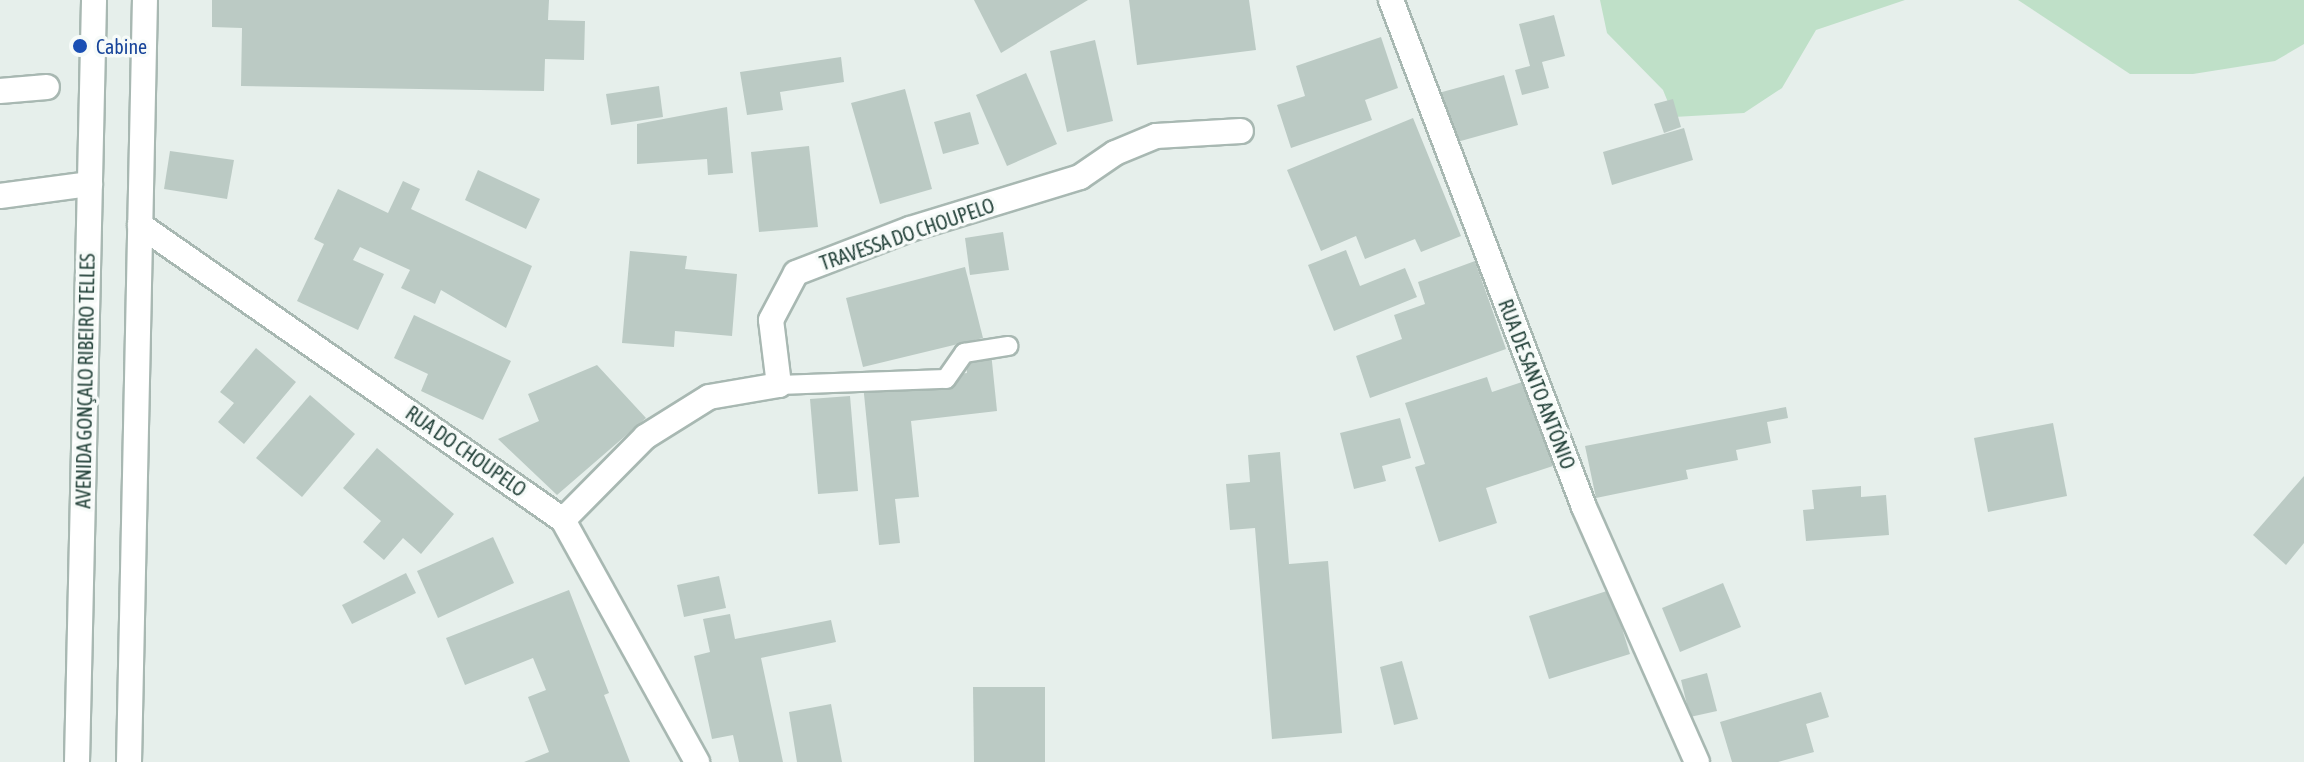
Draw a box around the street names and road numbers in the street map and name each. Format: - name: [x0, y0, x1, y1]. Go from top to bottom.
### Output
- street label: TRAVESSA DO CHOUPELO: [817, 193, 997, 275]
- street label: AVENIDA GONÇALO RIBEIRO TELLES: [71, 253, 99, 509]
- street label: RUA DE SANTO ANTÓNIO: [1494, 296, 1580, 472]
- street label: RUA DO CHOUPELO: [401, 401, 531, 501]

